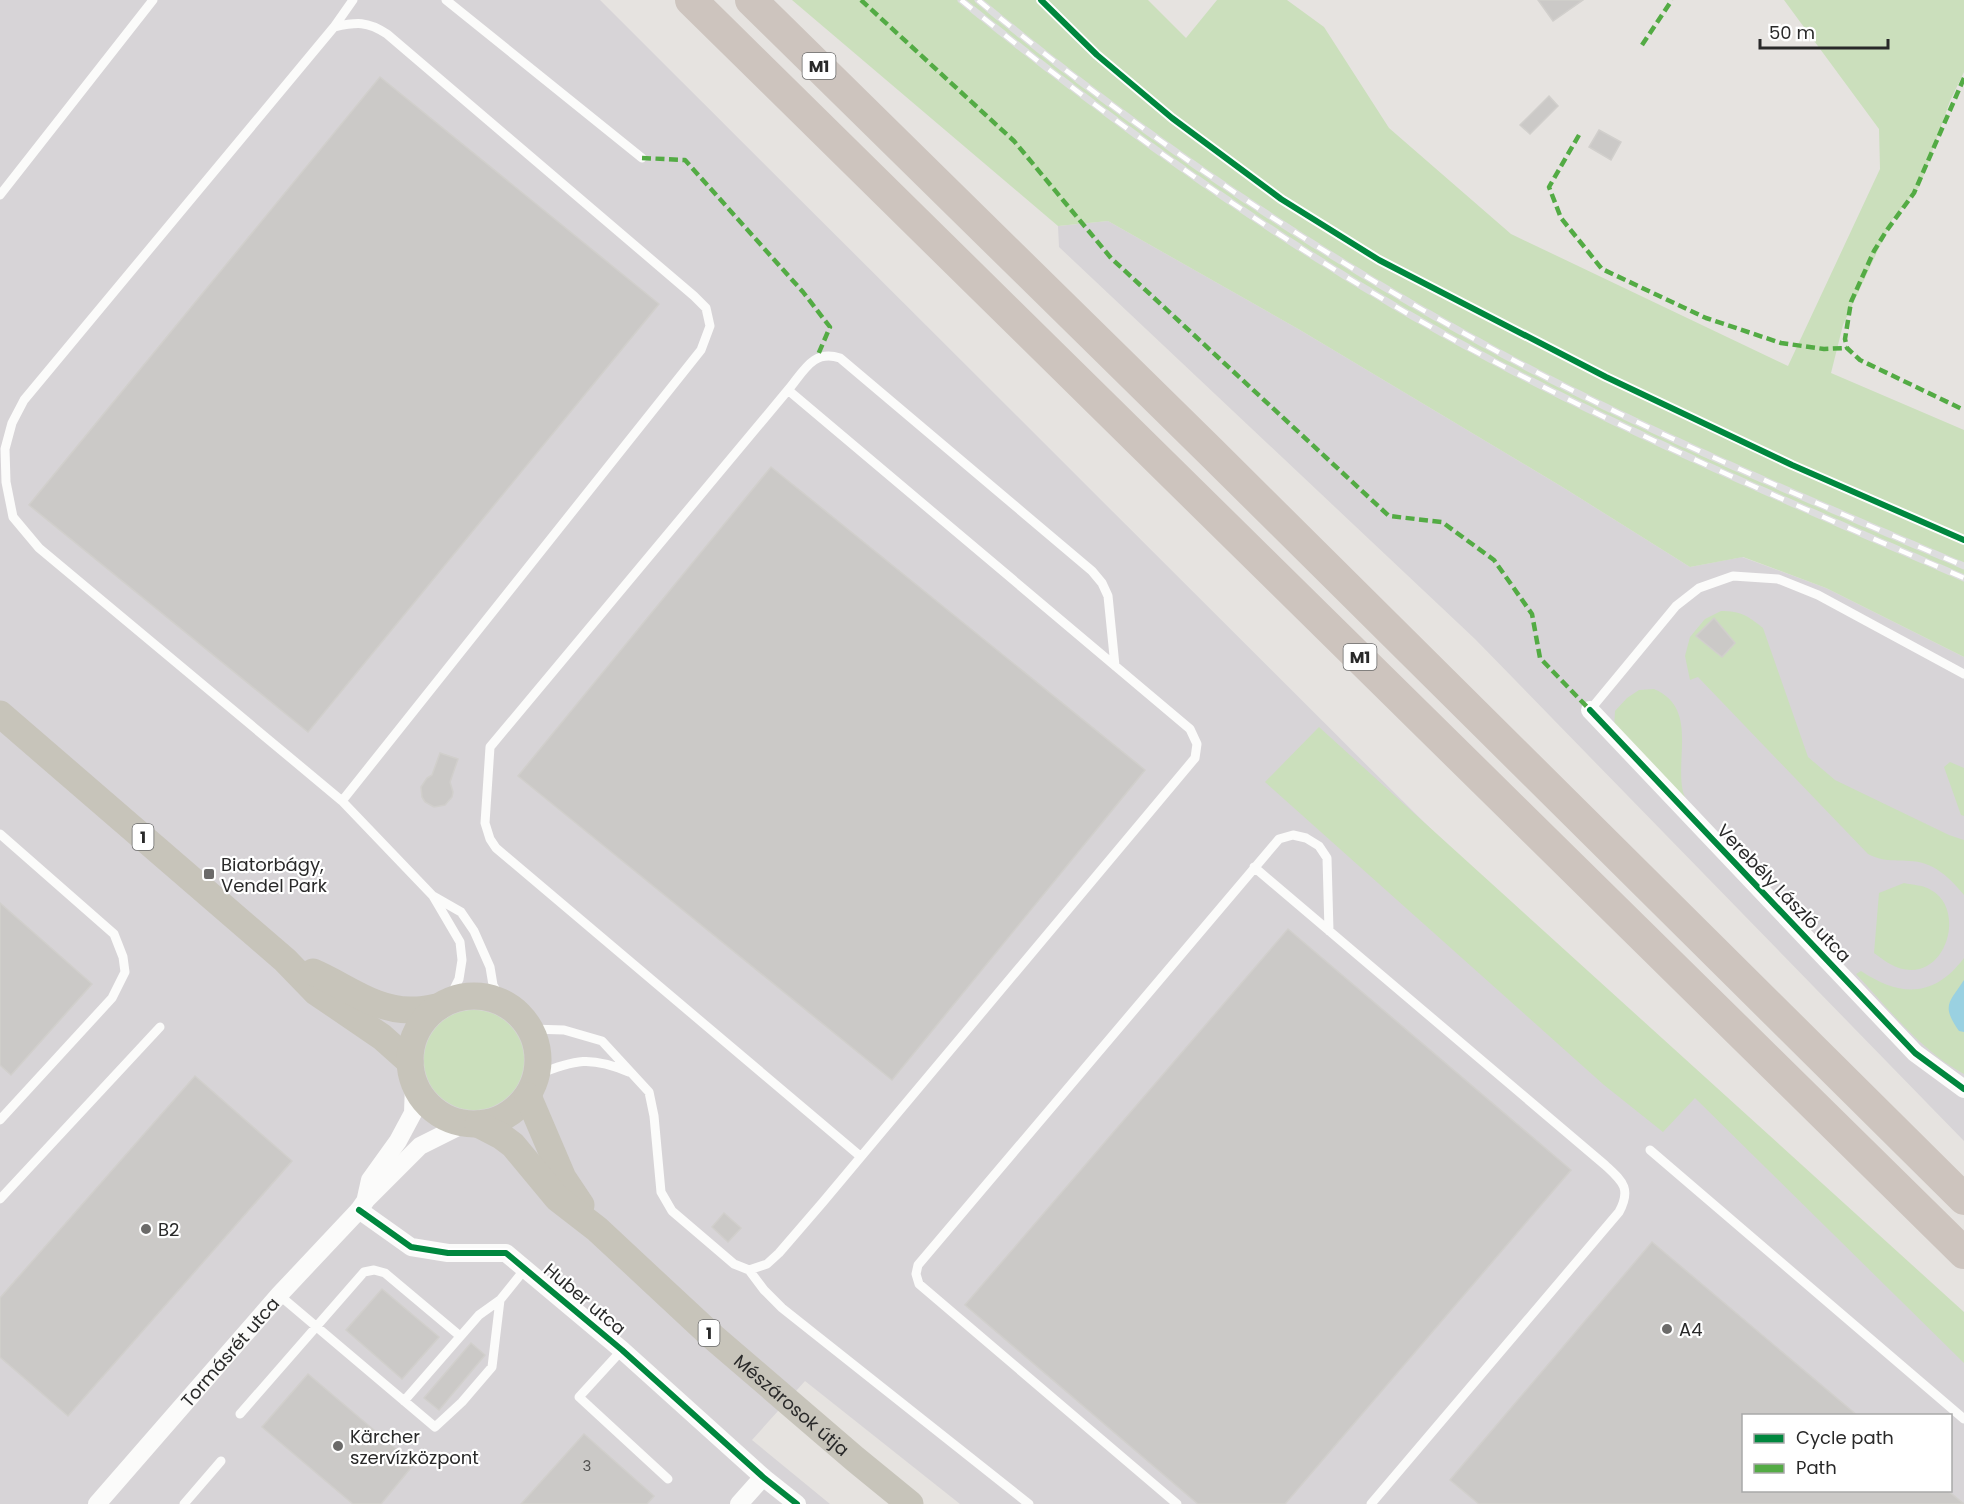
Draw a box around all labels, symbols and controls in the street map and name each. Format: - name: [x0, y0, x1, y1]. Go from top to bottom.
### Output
- scale bar: [1760, 12, 1888, 50]
- text: 50 m: [1769, 20, 1815, 45]
- road number: M1: [802, 53, 836, 79]
- road number: M1: [1344, 644, 1376, 670]
- street label: Verebély László utca: [1711, 818, 1857, 968]
- road number: 1: [132, 824, 154, 850]
- place label: Biatorbágy, Vendel Park: [221, 852, 328, 898]
- marker: Biatorbágy, Vendel Park: [202, 867, 216, 881]
- place label: B2: [158, 1217, 179, 1242]
- marker: B2: [139, 1222, 153, 1236]
- street label: Huber utca: [539, 1257, 631, 1341]
- street label: Tormásrét utca: [175, 1291, 285, 1412]
- place label: A4: [1679, 1317, 1702, 1342]
- road number: 1: [698, 1320, 720, 1346]
- marker: A4: [1660, 1322, 1674, 1336]
- street label: Mészárosok útja: [729, 1348, 855, 1461]
- legend: [1742, 1414, 1952, 1492]
- place label: Kärcher szervízközpont: [350, 1424, 479, 1470]
- text: Cycle path: [1796, 1425, 1894, 1450]
- marker: Kärcher szervízközpont: [331, 1439, 345, 1453]
- house number: 3: [583, 1455, 591, 1476]
- text: Path: [1796, 1455, 1837, 1480]

